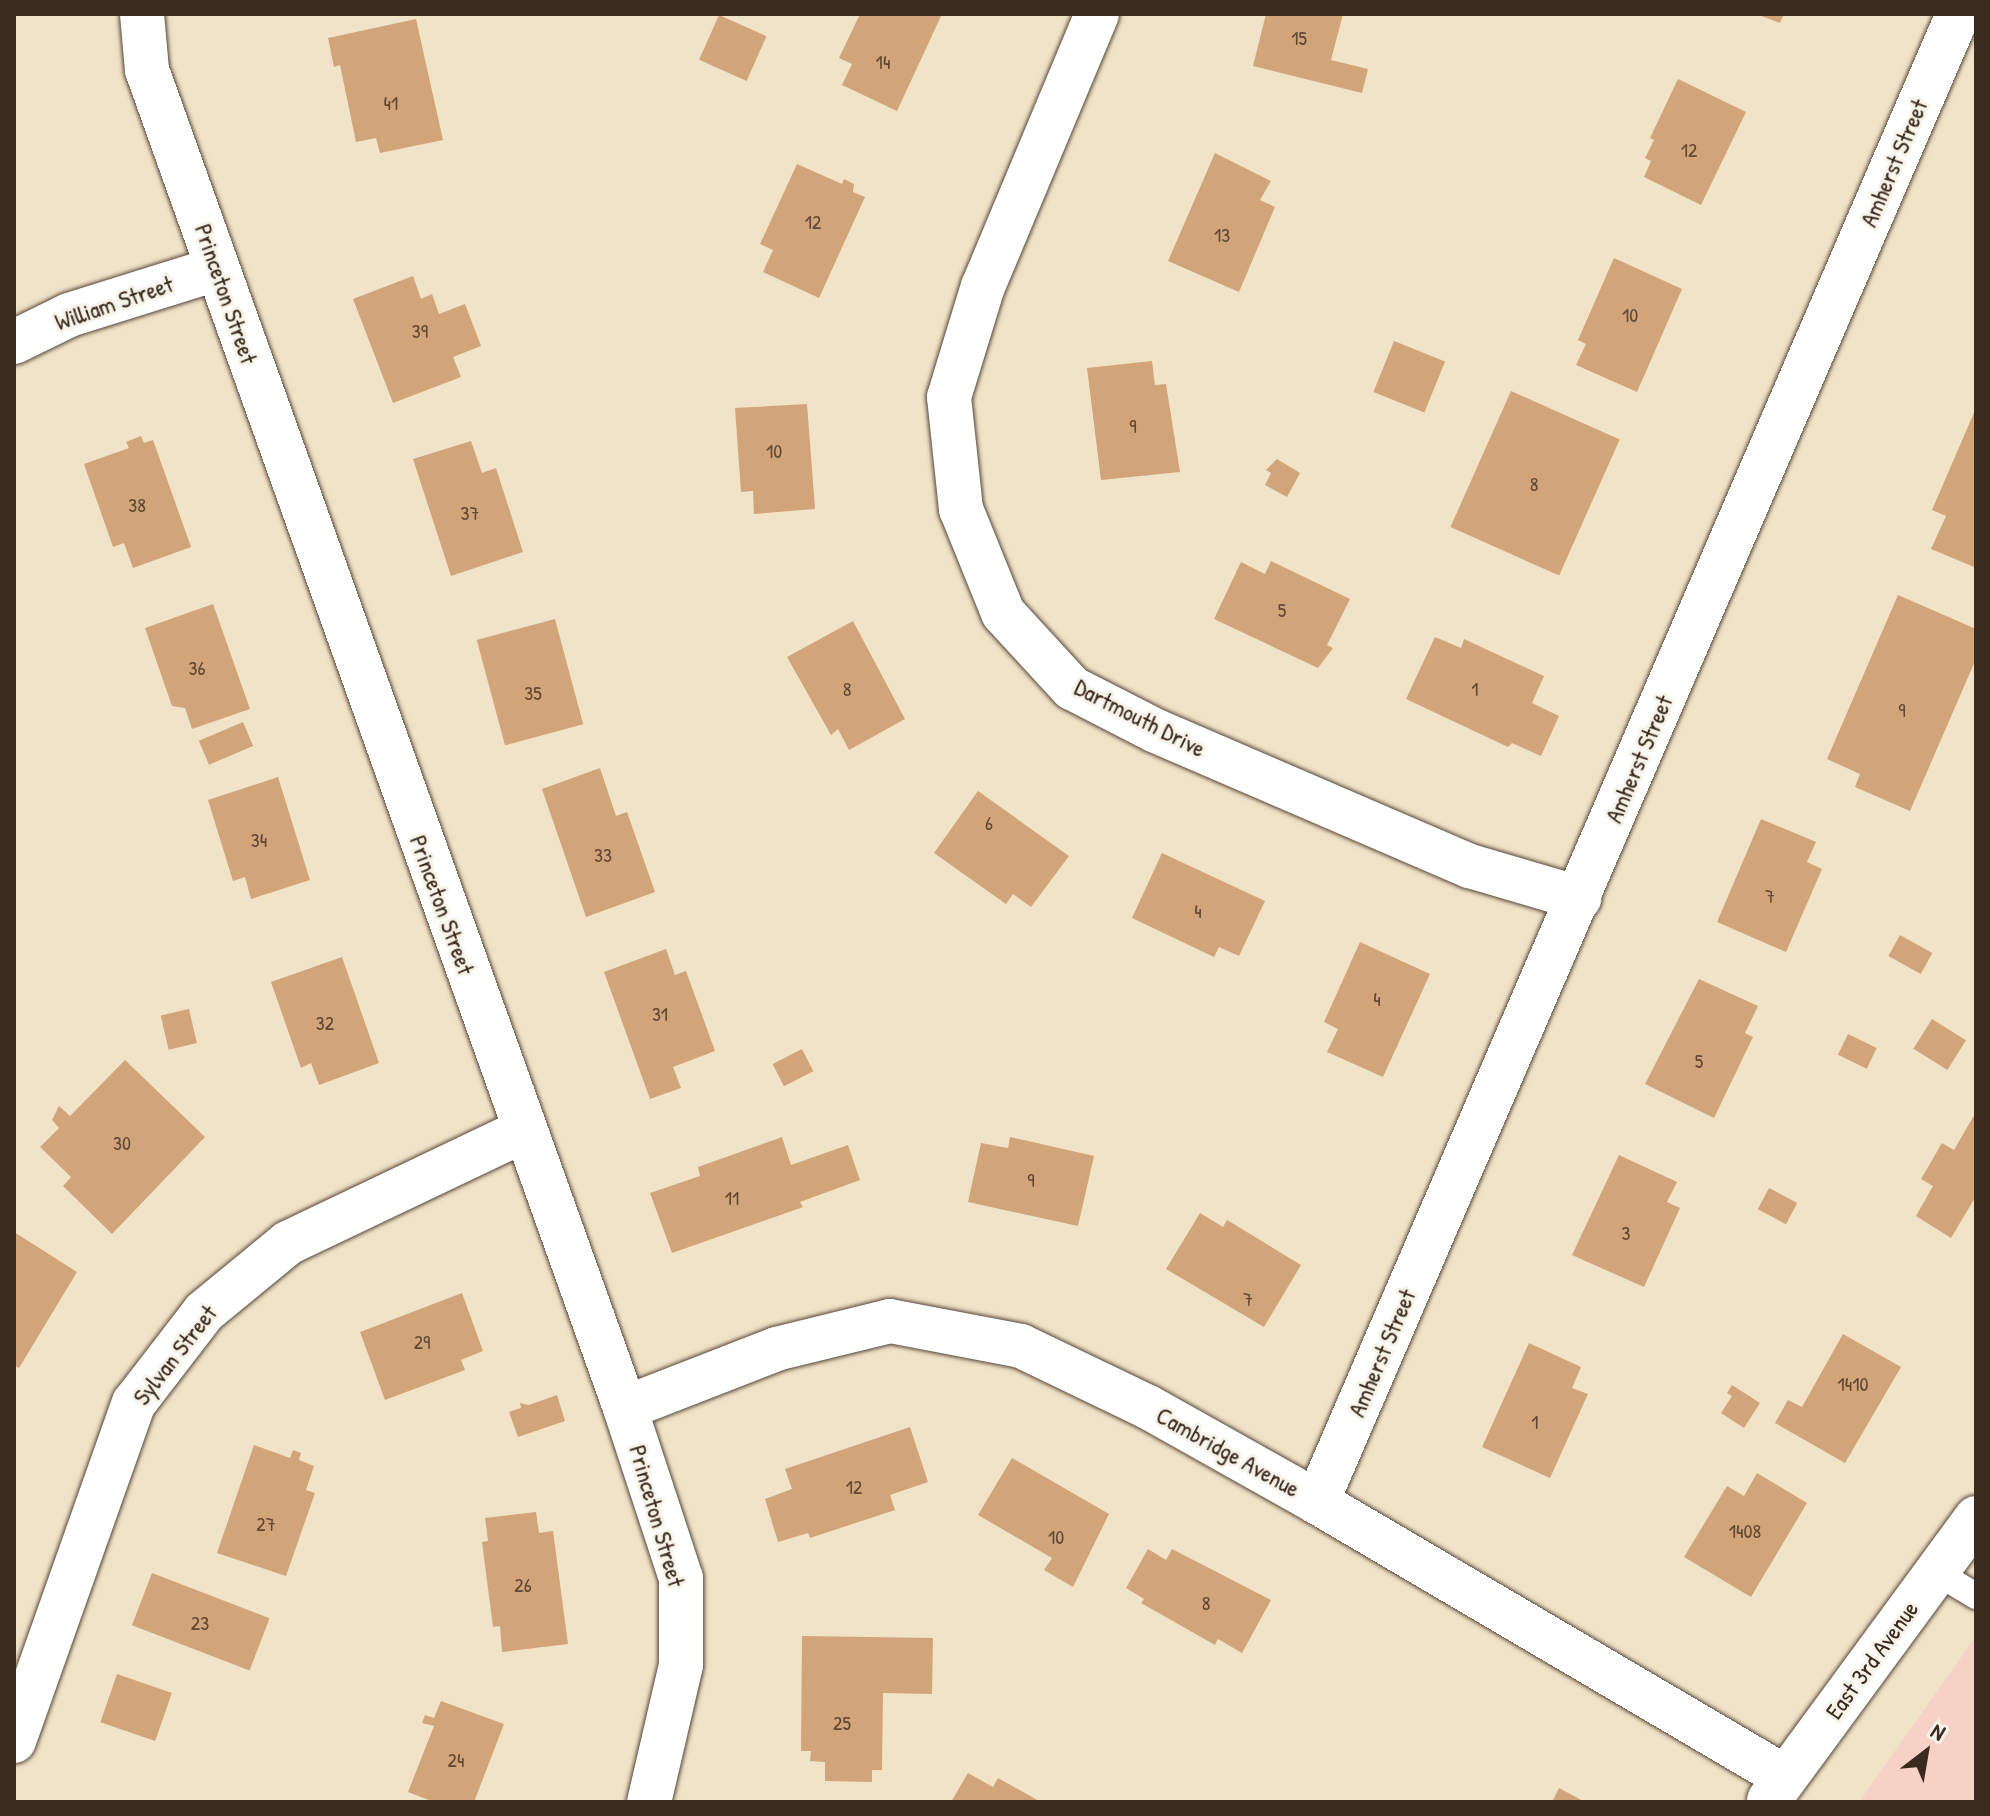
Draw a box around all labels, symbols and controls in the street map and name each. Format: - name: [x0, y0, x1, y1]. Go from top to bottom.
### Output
- house number: 15: [1291, 25, 1307, 49]
- house number: 14: [876, 49, 890, 73]
- house number: 41: [384, 90, 398, 114]
- street label: Amherst Street: [1854, 95, 1934, 231]
- house number: 12: [1681, 137, 1697, 161]
- house number: 12: [805, 209, 821, 233]
- street label: Princeton Street: [189, 220, 263, 368]
- house number: 13: [1214, 222, 1230, 246]
- street label: William Street: [51, 269, 177, 337]
- house number: 10: [1622, 302, 1638, 326]
- house number: 39: [412, 318, 428, 342]
- house number: 9: [1129, 413, 1137, 437]
- house number: 10: [766, 438, 782, 462]
- house number: 8: [1530, 471, 1538, 495]
- house number: 38: [128, 492, 146, 516]
- house number: 37: [461, 500, 479, 524]
- house number: 5: [1278, 597, 1286, 621]
- house number: 36: [189, 655, 205, 679]
- street label: Dartmouth Drive: [1070, 673, 1210, 763]
- house number: 8: [843, 676, 851, 700]
- house number: 1: [1471, 676, 1479, 700]
- house number: 35: [524, 680, 542, 704]
- street label: Amherst Street: [1599, 691, 1679, 827]
- house number: 9: [1898, 697, 1906, 721]
- house number: 6: [985, 810, 993, 834]
- house number: 34: [251, 827, 267, 851]
- street label: Princeton Street: [403, 831, 481, 979]
- house number: 33: [594, 842, 612, 866]
- house number: 7: [1765, 883, 1775, 907]
- house number: 4: [1194, 898, 1202, 922]
- house number: 4: [1373, 986, 1381, 1010]
- house number: 31: [652, 1001, 668, 1025]
- house number: 32: [316, 1010, 334, 1034]
- house number: 5: [1695, 1048, 1703, 1072]
- house number: 30: [113, 1130, 131, 1154]
- house number: 9: [1027, 1167, 1035, 1191]
- house number: 11: [725, 1185, 739, 1209]
- house number: 3: [1622, 1220, 1630, 1244]
- street label: Amherst Street: [1342, 1285, 1422, 1421]
- house number: 7: [1243, 1286, 1253, 1310]
- street label: Sylvan Street: [127, 1299, 223, 1411]
- house number: 29: [414, 1329, 430, 1353]
- house number: 1410: [1838, 1371, 1868, 1395]
- street label: Cambridge Avenue: [1151, 1401, 1305, 1503]
- house number: 1: [1531, 1409, 1539, 1433]
- street label: Princeton Street: [623, 1442, 691, 1590]
- house number: 12: [846, 1474, 862, 1498]
- house number: 27: [256, 1511, 276, 1535]
- house number: 1408: [1729, 1518, 1761, 1542]
- house number: 10: [1048, 1524, 1064, 1548]
- house number: 26: [514, 1572, 532, 1596]
- house number: 8: [1202, 1590, 1210, 1614]
- street label: East 3rd Avenue: [1820, 1595, 1924, 1725]
- house number: 23: [191, 1610, 209, 1634]
- house number: 25: [833, 1710, 851, 1734]
- north arrow: [1886, 1712, 1966, 1792]
- text: N: [1926, 1716, 1951, 1747]
- house number: 24: [448, 1747, 464, 1771]

